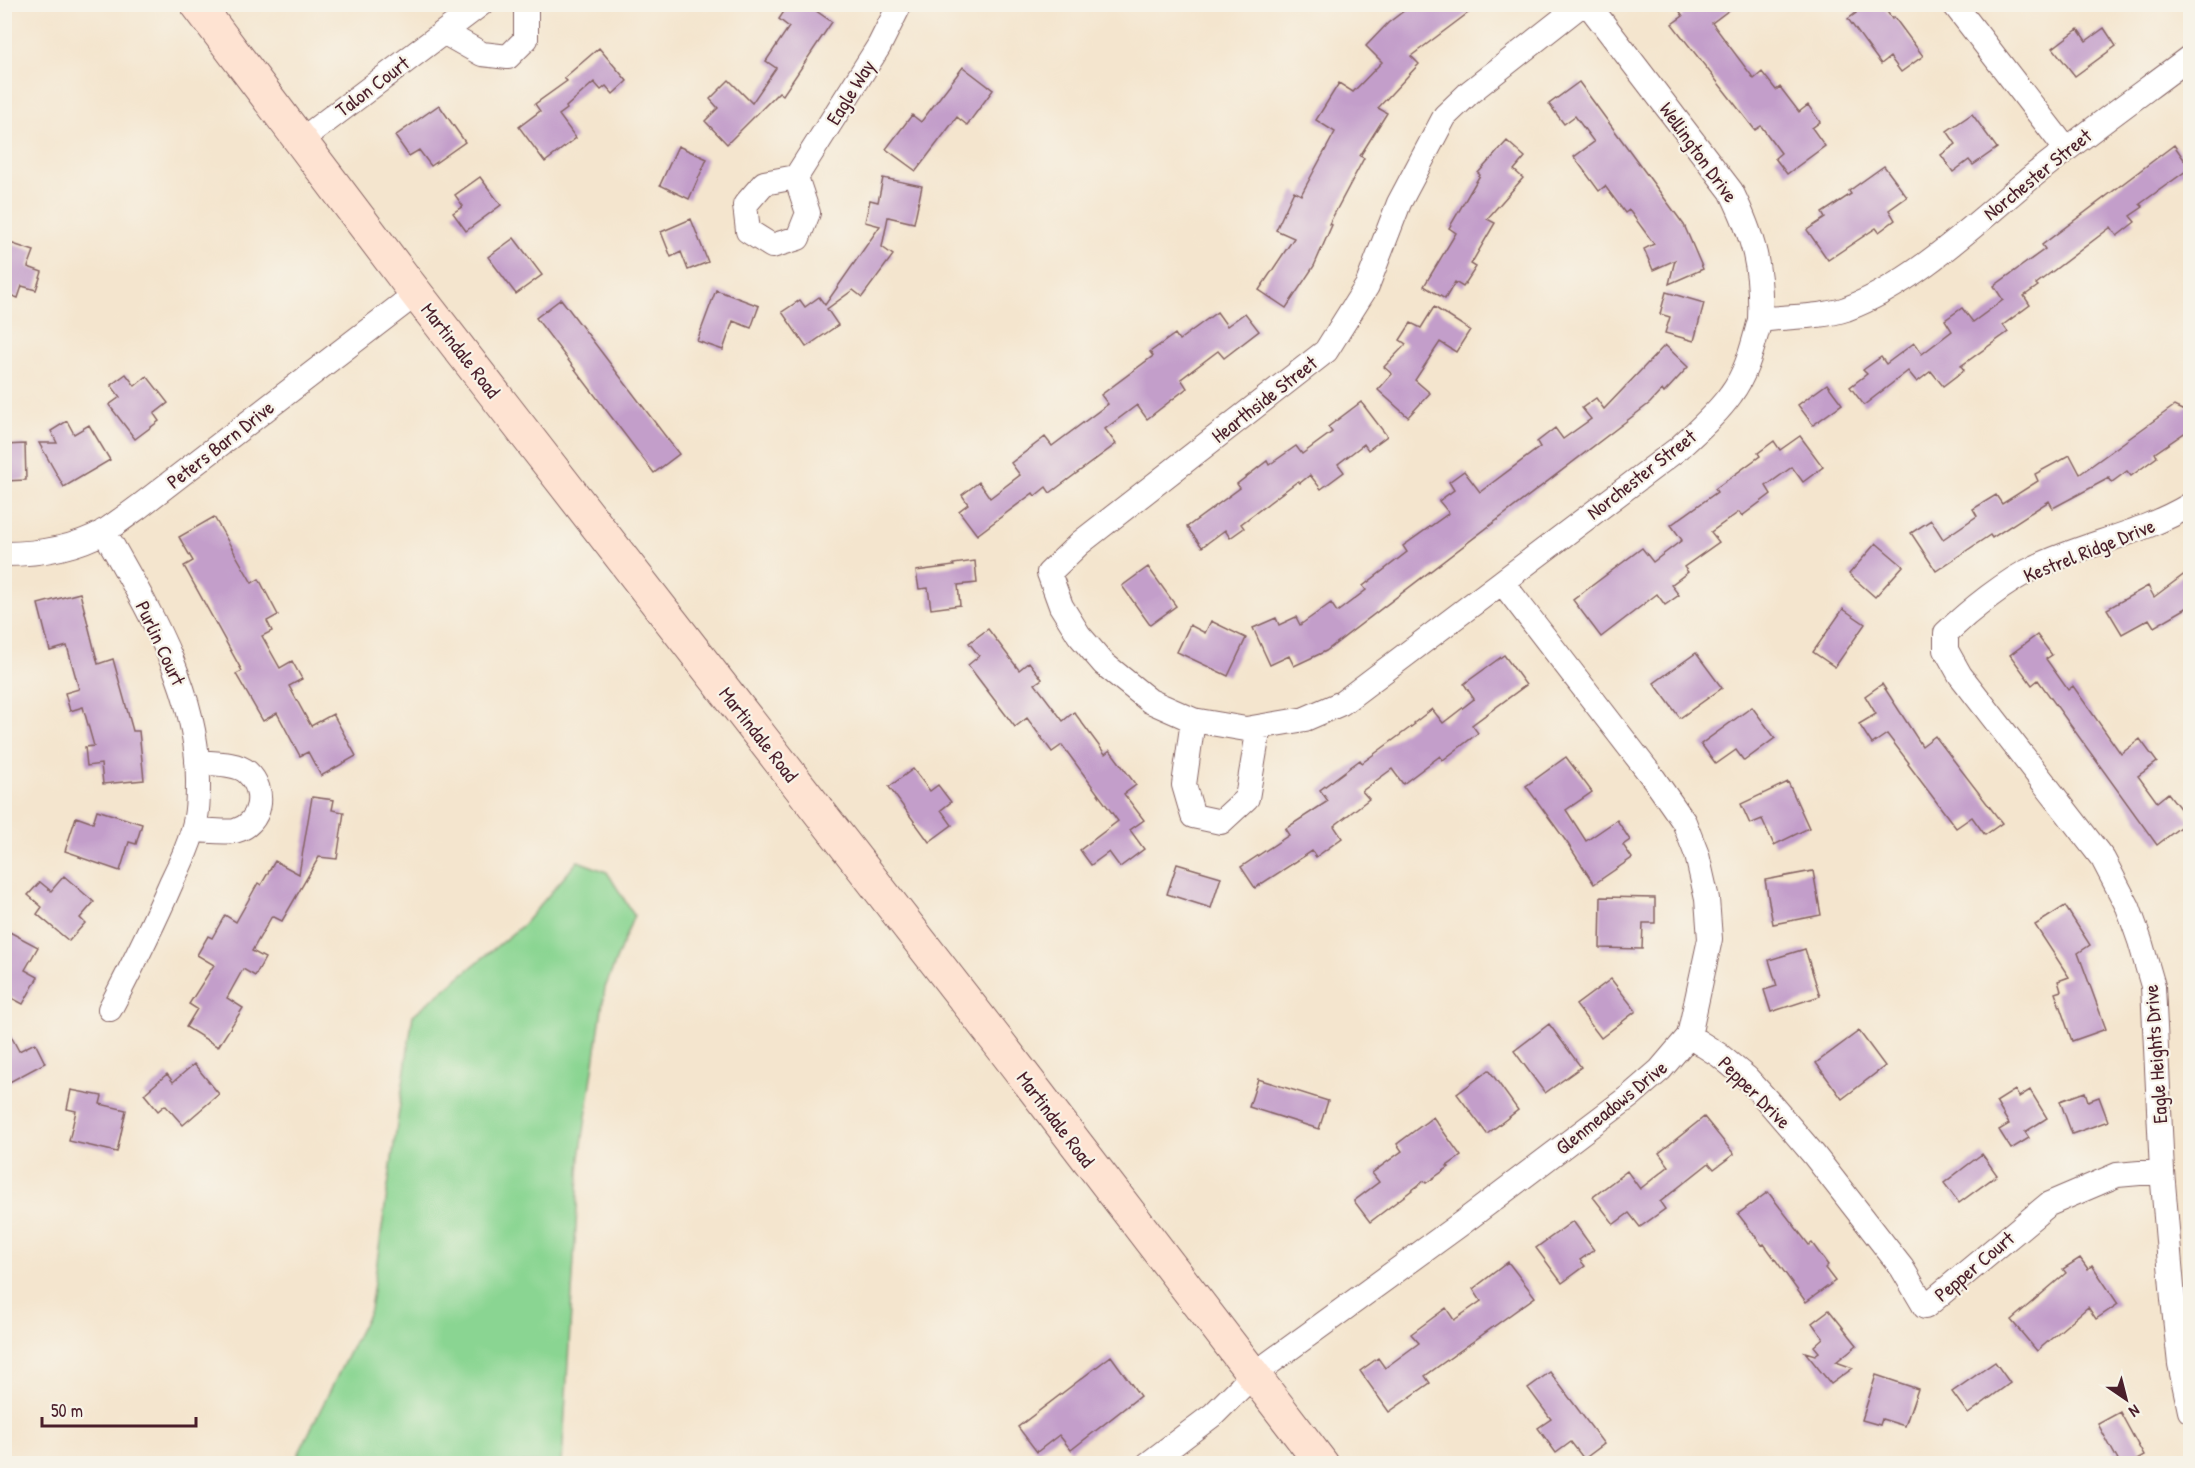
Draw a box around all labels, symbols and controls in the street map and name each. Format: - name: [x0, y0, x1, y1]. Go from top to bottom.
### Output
- street label: Talon Court: [330, 49, 415, 123]
- street label: Eagle Way: [819, 54, 881, 130]
- street label: Wellington Drive: [1654, 97, 1744, 208]
- street label: Norchester Street: [1977, 121, 2098, 226]
- street label: Martindale Road: [415, 297, 507, 403]
- street label: Hearthside Street: [1206, 349, 1323, 449]
- street label: Peters Barn Drive: [161, 394, 279, 494]
- street label: Norchester Street: [1581, 422, 1702, 525]
- street label: Kestrel Ridge Drive: [2019, 511, 2159, 589]
- street label: Purlin Court: [130, 596, 193, 691]
- street label: Martindale Road: [713, 681, 805, 787]
- street label: Eagle Heights Drive: [2137, 984, 2173, 1124]
- street label: Pepper Drive: [1713, 1050, 1797, 1134]
- street label: Glenmeadows Drive: [1550, 1054, 1673, 1160]
- street label: Martindale Road: [1011, 1065, 1101, 1173]
- street label: Pepper Court: [1928, 1224, 2021, 1307]
- north arrow: [2096, 1369, 2156, 1429]
- scale bar: [42, 1390, 196, 1428]
- text: 50 m: [51, 1398, 83, 1423]
- text: N: [2124, 1400, 2144, 1423]

